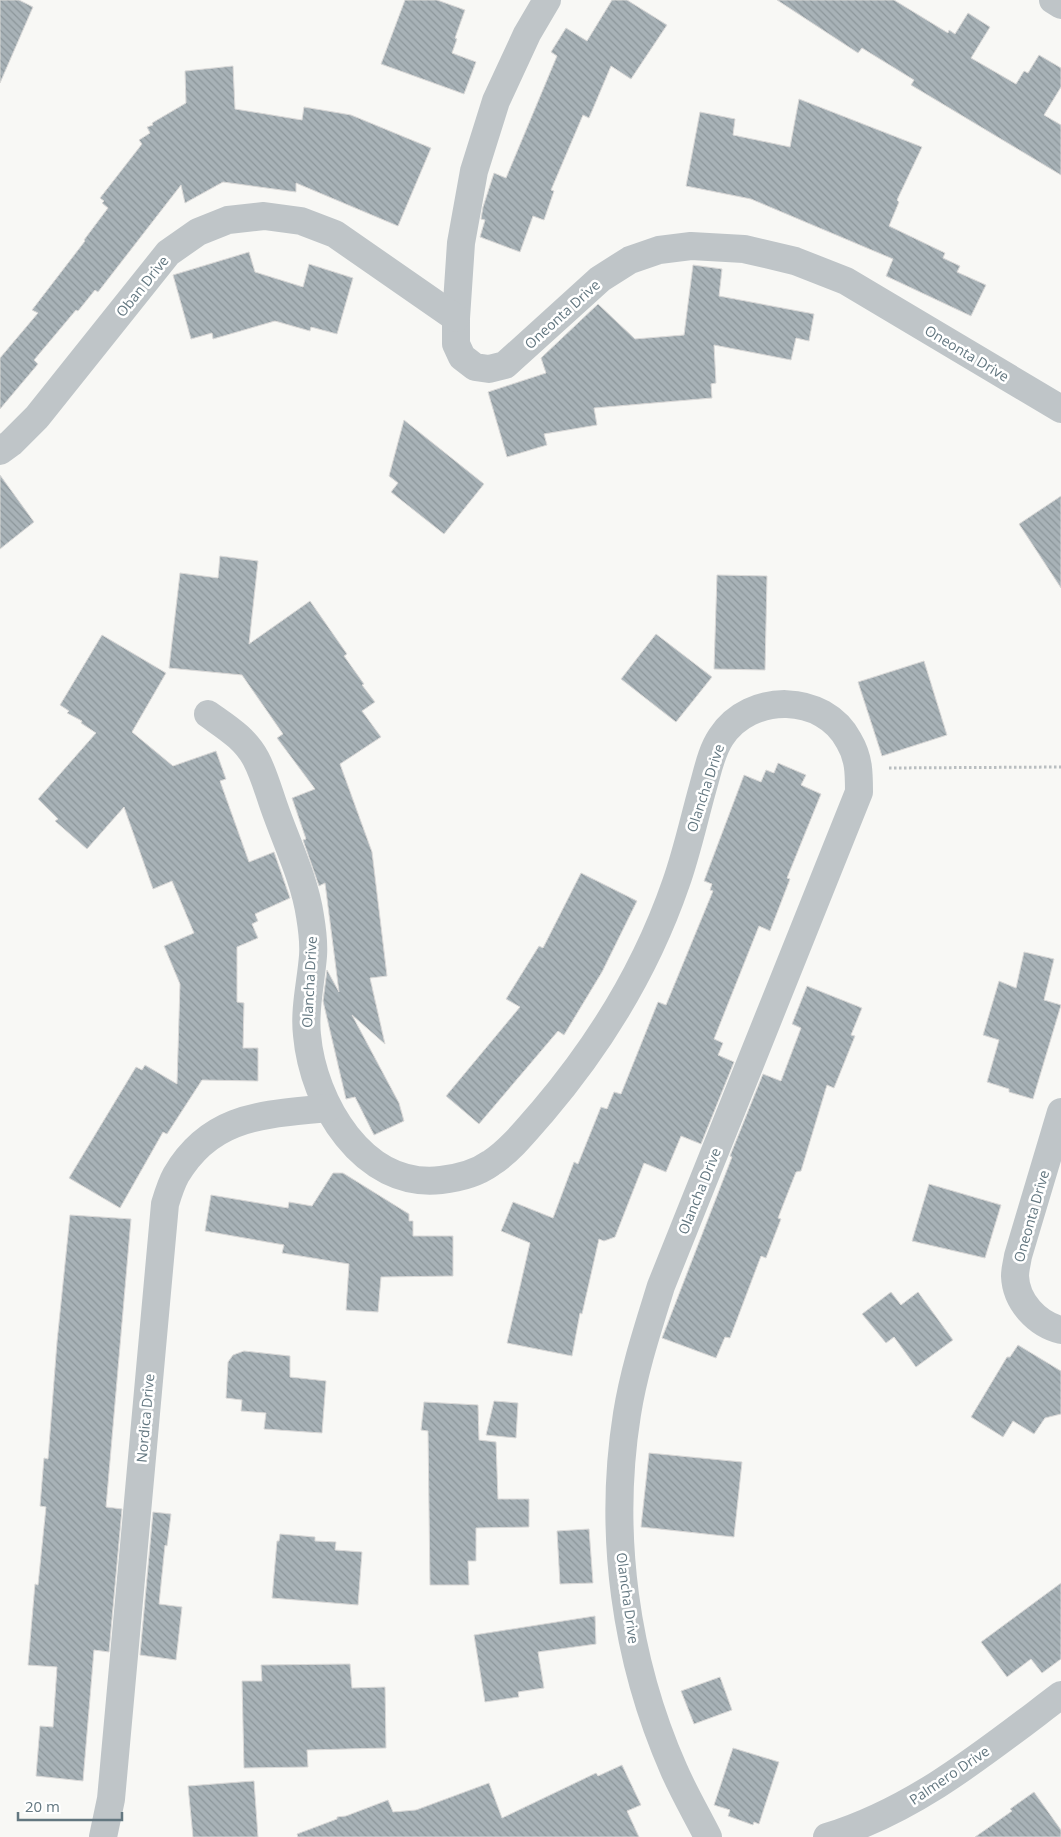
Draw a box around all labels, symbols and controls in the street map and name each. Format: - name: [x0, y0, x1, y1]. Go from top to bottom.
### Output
- street label: Oban Drive: [111, 251, 173, 321]
- street label: Oneonta Drive: [520, 275, 604, 353]
- street label: Oneonta Drive: [921, 320, 1013, 386]
- street label: Olancha Drive: [682, 741, 728, 835]
- street label: Olancha Drive: [297, 936, 321, 1028]
- street label: Olancha Drive: [673, 1145, 725, 1237]
- street label: Oneonta Drive: [1009, 1168, 1053, 1264]
- street label: Nordica Drive: [132, 1373, 158, 1463]
- street label: Olancha Drive: [612, 1551, 644, 1645]
- street label: Palmero Drive: [905, 1741, 993, 1809]
- scale bar: [18, 1790, 121, 1822]
- text: 20 m: [25, 1796, 60, 1816]

